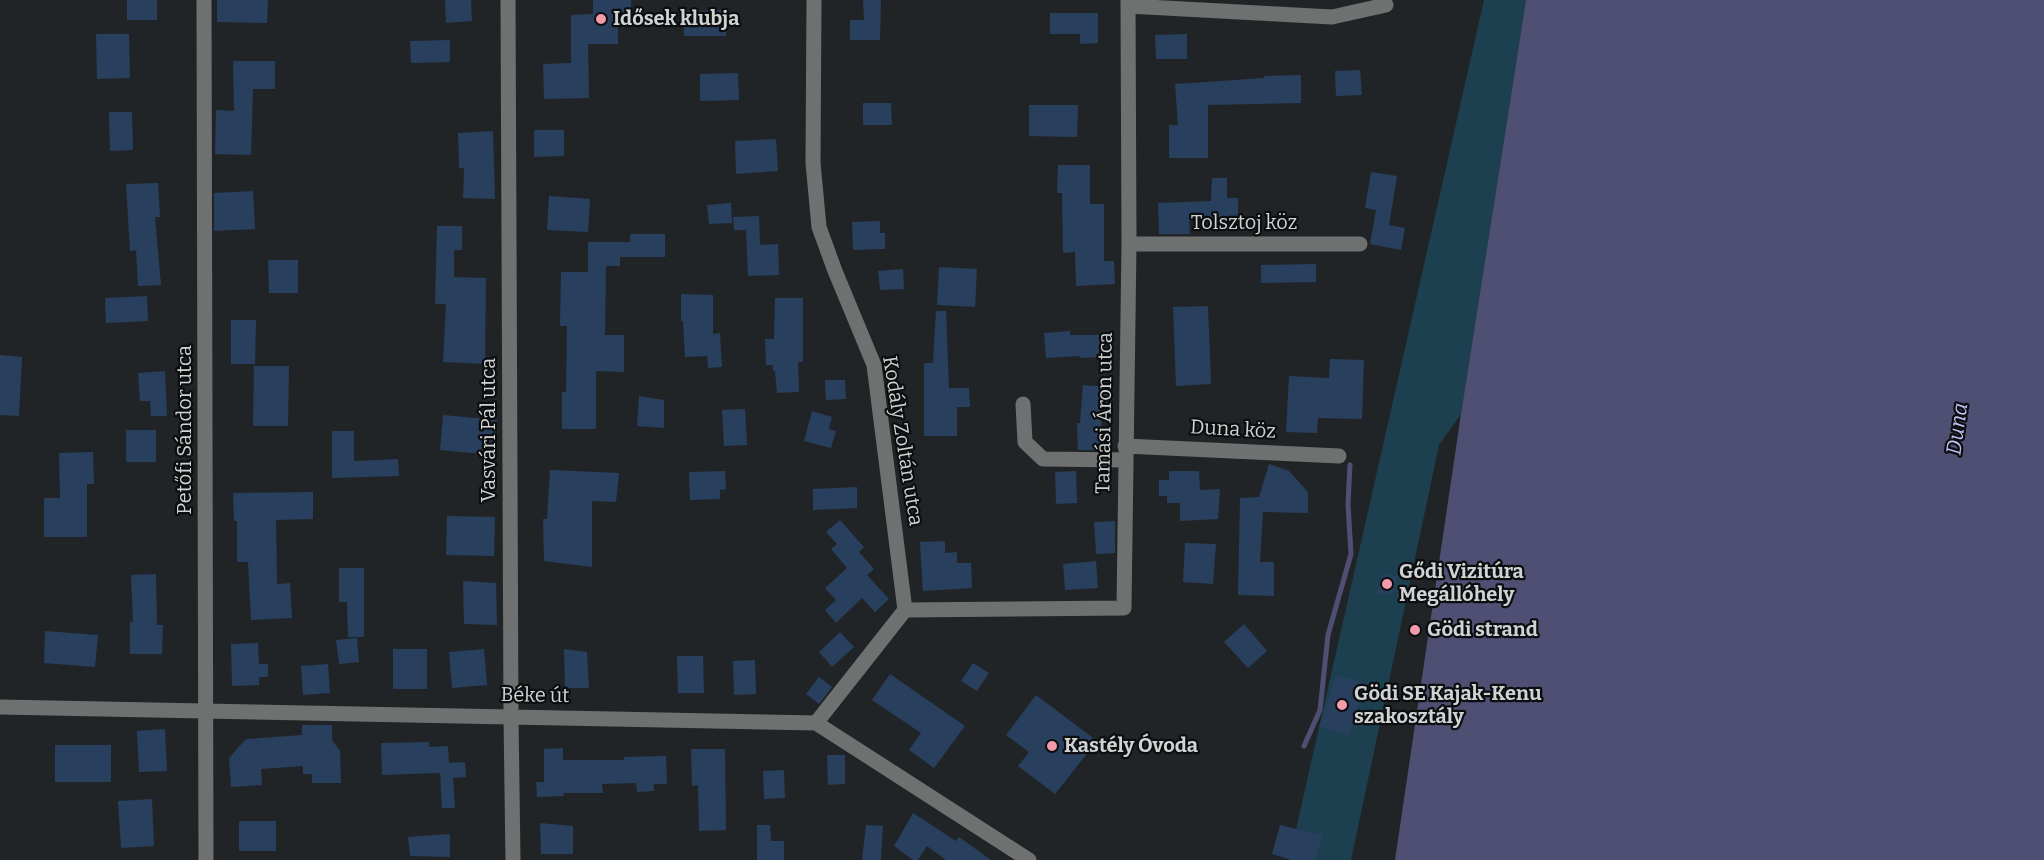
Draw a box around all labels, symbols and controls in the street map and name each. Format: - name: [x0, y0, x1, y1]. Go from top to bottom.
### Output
- place label: Idősek klubja: [613, 7, 739, 31]
- marker: Idősek klubja: [594, 12, 608, 26]
- street label: Tolsztoj köz: [1191, 211, 1297, 235]
- street label: Tamási Áron utca: [1092, 332, 1118, 494]
- street label: Petőfi Sándor utca: [173, 345, 197, 515]
- street label: Kodály Zoltán utca: [877, 354, 927, 528]
- street label: Vasvári Pál utca: [477, 358, 501, 502]
- water label: Duna: [1942, 401, 1974, 457]
- street label: Duna köz: [1189, 416, 1277, 444]
- place label: Gődi Vizitúra Megállóhely: [1399, 560, 1524, 607]
- marker: Gődi Vizitúra Megállóhely: [1380, 577, 1394, 591]
- place label: Gödi strand: [1427, 618, 1538, 642]
- marker: Gödi strand: [1408, 623, 1422, 637]
- place label: Gödi SE Kajak-Kenu szakosztály: [1354, 682, 1542, 729]
- street label: Béke út: [500, 683, 570, 709]
- marker: Gödi SE Kajak-Kenu szakosztály: [1335, 698, 1349, 712]
- place label: Kastély Óvoda: [1064, 734, 1198, 758]
- marker: Kastély Óvoda: [1045, 739, 1059, 753]

